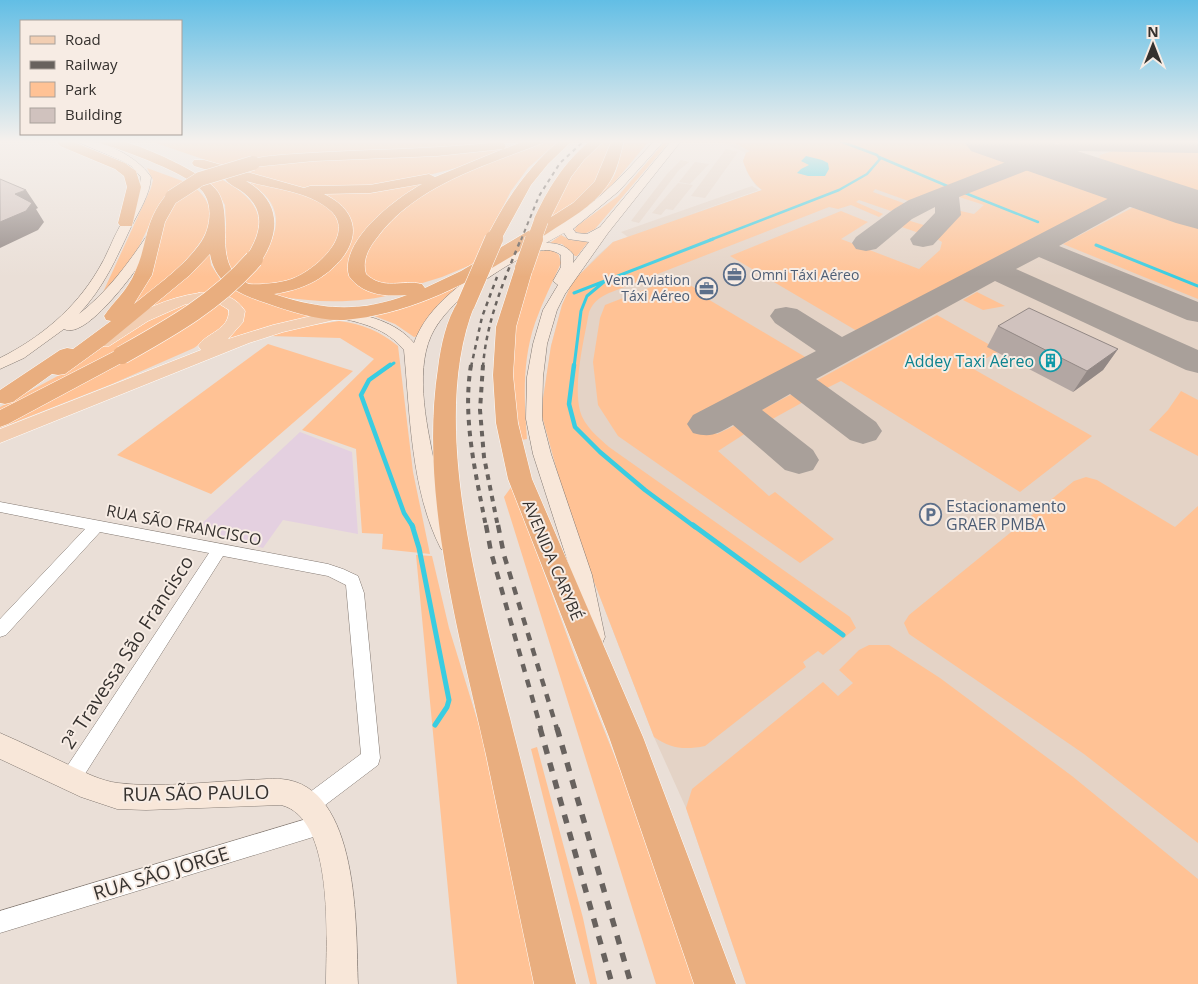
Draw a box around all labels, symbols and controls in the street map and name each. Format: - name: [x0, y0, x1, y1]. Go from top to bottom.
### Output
- legend: [20, 20, 182, 135]
- north arrow: [1128, 20, 1178, 70]
- text: N: [1147, 22, 1159, 41]
- text: Road: [65, 29, 101, 49]
- text: Railway: [65, 54, 118, 74]
- text: Park: [65, 79, 96, 99]
- text: Building: [65, 104, 122, 124]
- office icon: Omni Táxi Aéreo: [723, 263, 747, 287]
- place label: Omni Táxi Aéreo: [751, 265, 859, 284]
- place label: Vem Aviation Táxi Aéreo: [605, 270, 690, 305]
- office icon: Vem Aviation Táxi Aéreo: [694, 276, 718, 300]
- building icon: Addey Taxi Aéreo: [1038, 349, 1062, 373]
- place label: Addey Taxi Aéreo: [905, 350, 1034, 372]
- place label: Estacionamento GRAER PMBA: [946, 495, 1066, 535]
- street label: AVENIDA CARYBÉ: [518, 496, 588, 624]
- street label: RUA SÃO FRANCISCO: [105, 499, 263, 551]
- parking icon: Estacionamento GRAER PMBA: [918, 503, 942, 527]
- street label: 2ª Travessa São Francisco: [55, 550, 199, 754]
- street label: RUA SÃO PAULO: [122, 779, 270, 807]
- street label: RUA SÃO JORGE: [90, 840, 232, 906]

